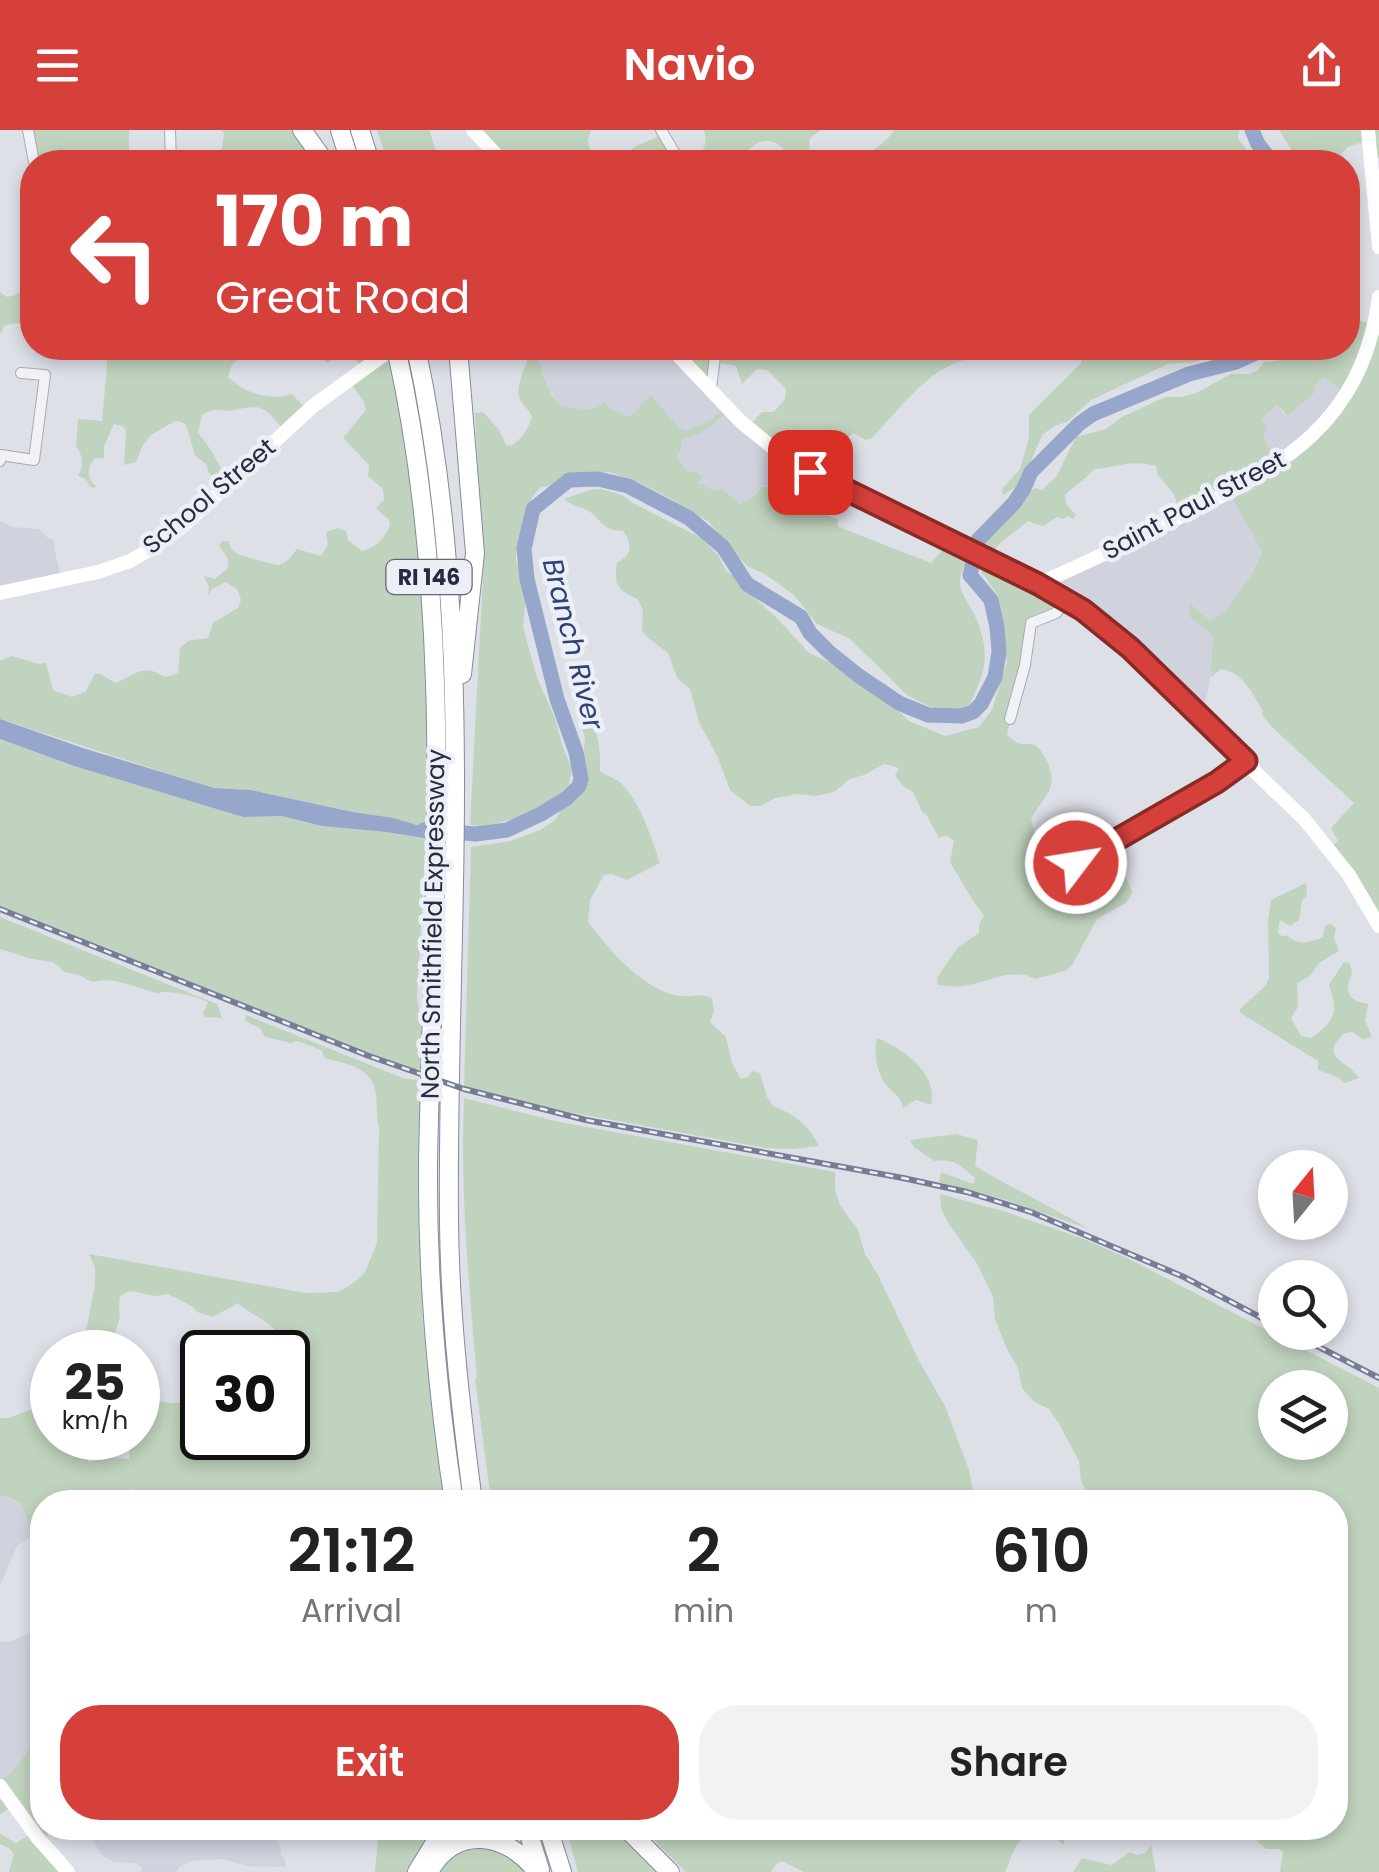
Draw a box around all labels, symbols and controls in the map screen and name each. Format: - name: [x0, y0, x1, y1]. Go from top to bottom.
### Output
- text: Navio: [624, 33, 755, 96]
- icon: menu: [30, 38, 85, 93]
- icon: share: [1294, 38, 1349, 93]
- text: 170 m: [215, 172, 413, 271]
- icon: left: [50, 190, 180, 320]
- text: Great Road: [215, 266, 471, 329]
- street label: School Street: [135, 430, 283, 562]
- pin: [768, 430, 853, 515]
- street label: Saint Paul Street: [1096, 442, 1292, 568]
- icon: arrive: [783, 445, 838, 500]
- water label: Branch River: [533, 554, 613, 734]
- road number: RI 146: [386, 560, 472, 594]
- street label: North Smithfield Expressway: [412, 749, 454, 1099]
- position arrow: [1024, 811, 1128, 915]
- north arrow: [1258, 1150, 1348, 1240]
- map controls: [1258, 1150, 1348, 1460]
- button: search: [1258, 1260, 1348, 1350]
- speed limit sign: 30: [180, 1330, 310, 1460]
- text: 25: [64, 1347, 126, 1418]
- button: layers: [1258, 1370, 1348, 1460]
- text: km/h: [62, 1403, 128, 1438]
- text: 21:12: [287, 1509, 416, 1593]
- text: 2: [686, 1509, 721, 1593]
- text: 610: [992, 1509, 1091, 1593]
- text: Arrival: [301, 1588, 402, 1633]
- text: min: [673, 1588, 734, 1633]
- text: m: [1025, 1588, 1058, 1633]
- button: Exit: [60, 1705, 679, 1820]
- button: Share: [699, 1705, 1318, 1820]

